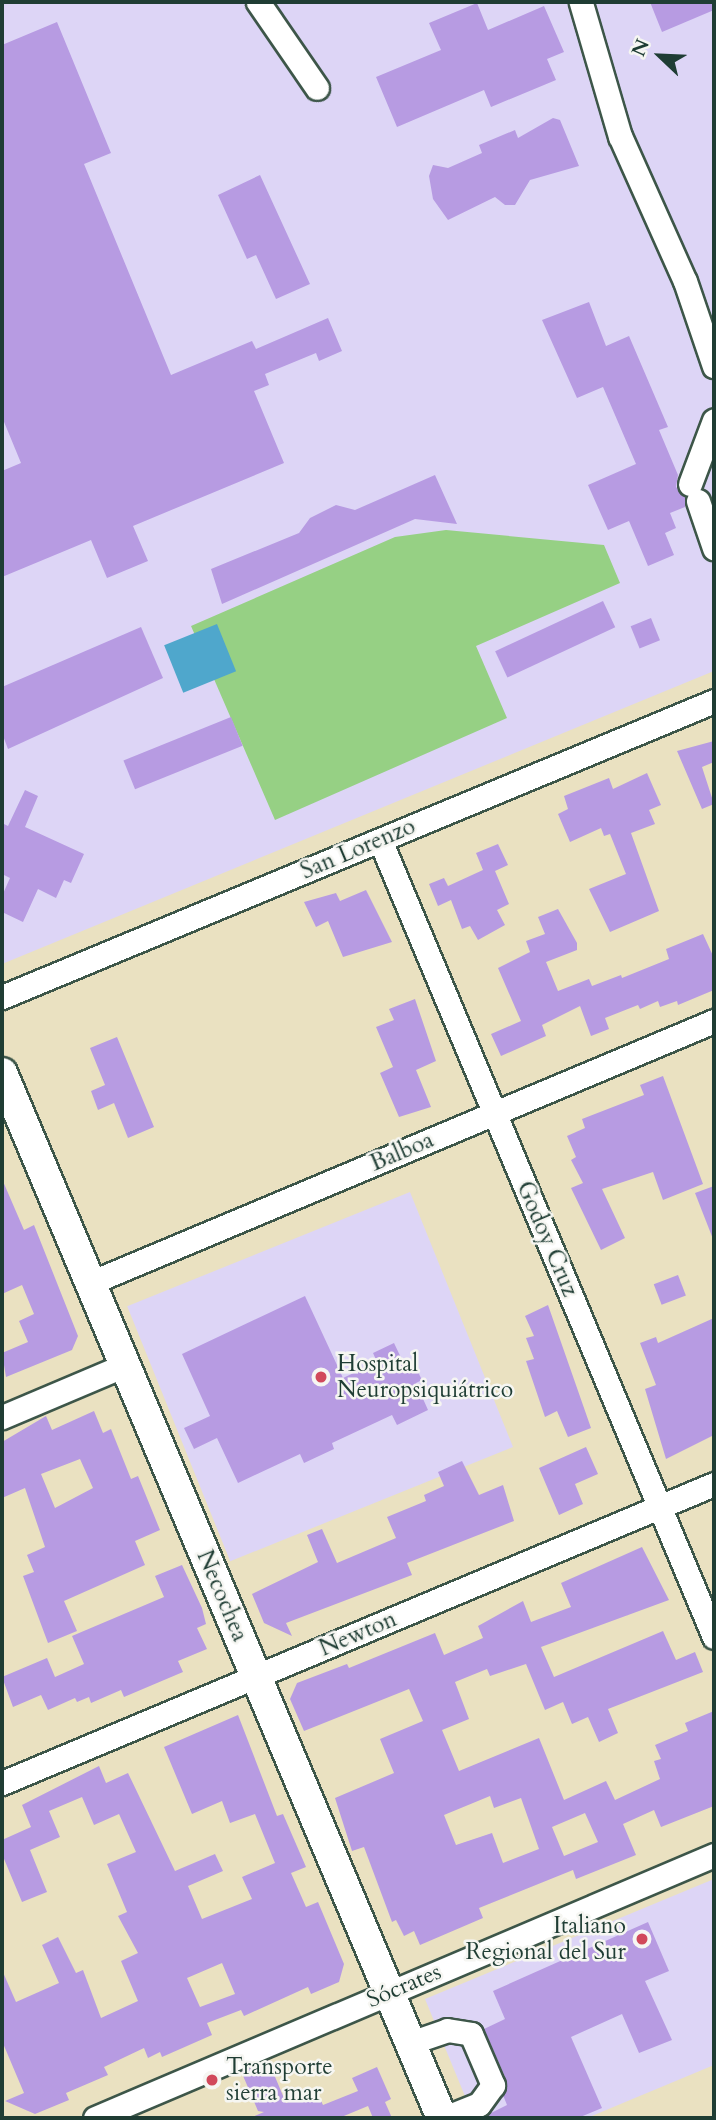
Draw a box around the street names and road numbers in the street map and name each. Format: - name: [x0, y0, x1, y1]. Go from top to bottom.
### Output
- street label: San Lorenzo: [297, 813, 419, 885]
- street label: Balboa: [366, 1126, 438, 1178]
- street label: Godoy Cruz: [510, 1177, 584, 1301]
- street label: Necochea: [190, 1546, 254, 1646]
- street label: Newton: [315, 1605, 401, 1663]
- street label: Sócrates: [363, 1958, 445, 2014]

